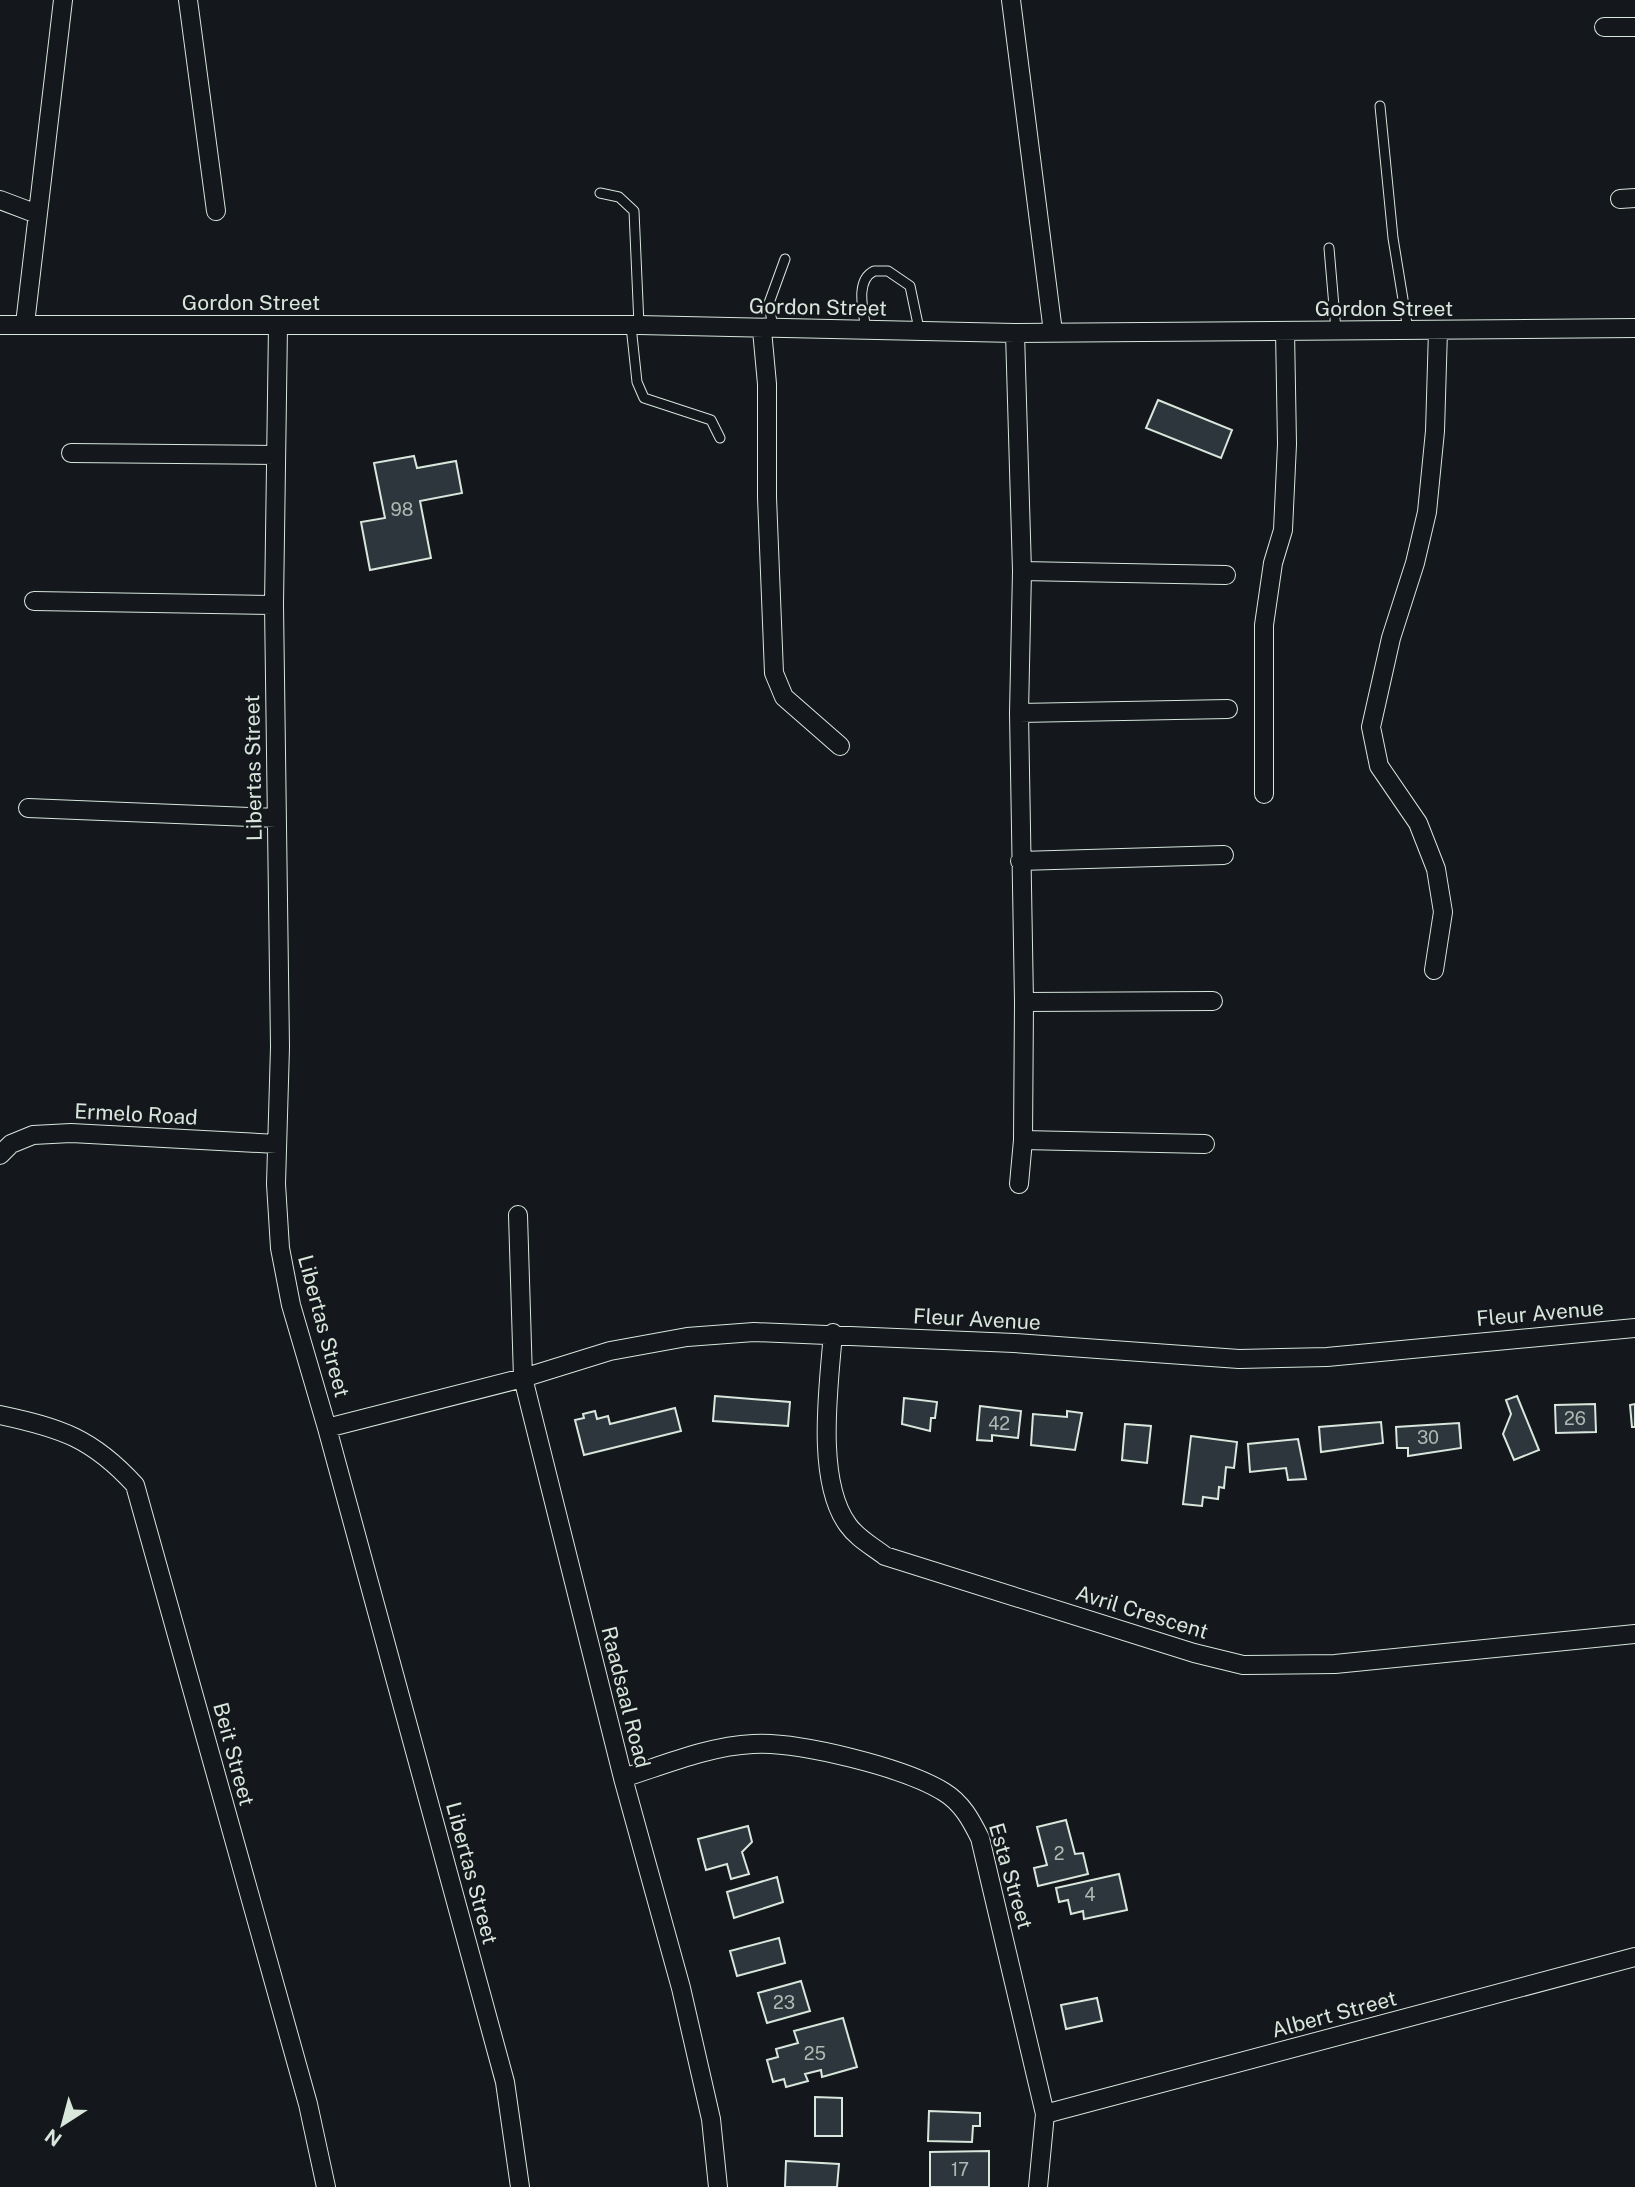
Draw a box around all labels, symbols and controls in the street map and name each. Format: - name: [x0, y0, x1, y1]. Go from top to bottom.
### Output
- street label: Gordon Street: [182, 290, 320, 315]
- street label: Gordon Street: [749, 293, 887, 321]
- street label: Gordon Street: [1315, 296, 1453, 321]
- house number: 98: [391, 499, 413, 520]
- street label: Libertas Street: [239, 695, 267, 841]
- street label: Ermelo Road: [74, 1098, 198, 1130]
- street label: Libertas Street: [293, 1252, 355, 1400]
- street label: Fleur Avenue: [1475, 1295, 1605, 1331]
- street label: Fleur Avenue: [912, 1303, 1042, 1335]
- house number: 26: [1564, 1408, 1586, 1429]
- house number: 42: [988, 1413, 1010, 1434]
- house number: 30: [1417, 1427, 1439, 1448]
- street label: Avril Crescent: [1073, 1580, 1211, 1644]
- street label: Raadsaal Road: [596, 1624, 656, 1770]
- street label: Beit Street: [208, 1700, 260, 1808]
- street label: Libertas Street: [441, 1799, 503, 1947]
- street label: Esta Street: [984, 1820, 1038, 1932]
- house number: 2: [1054, 1843, 1064, 1864]
- house number: 4: [1084, 1884, 1096, 1905]
- street label: Albert Street: [1269, 1985, 1399, 2043]
- house number: 23: [773, 1992, 795, 2013]
- house number: 25: [804, 2043, 826, 2064]
- north arrow: [28, 2089, 98, 2159]
- text: N: [41, 2124, 65, 2151]
- house number: 17: [951, 2159, 969, 2180]

